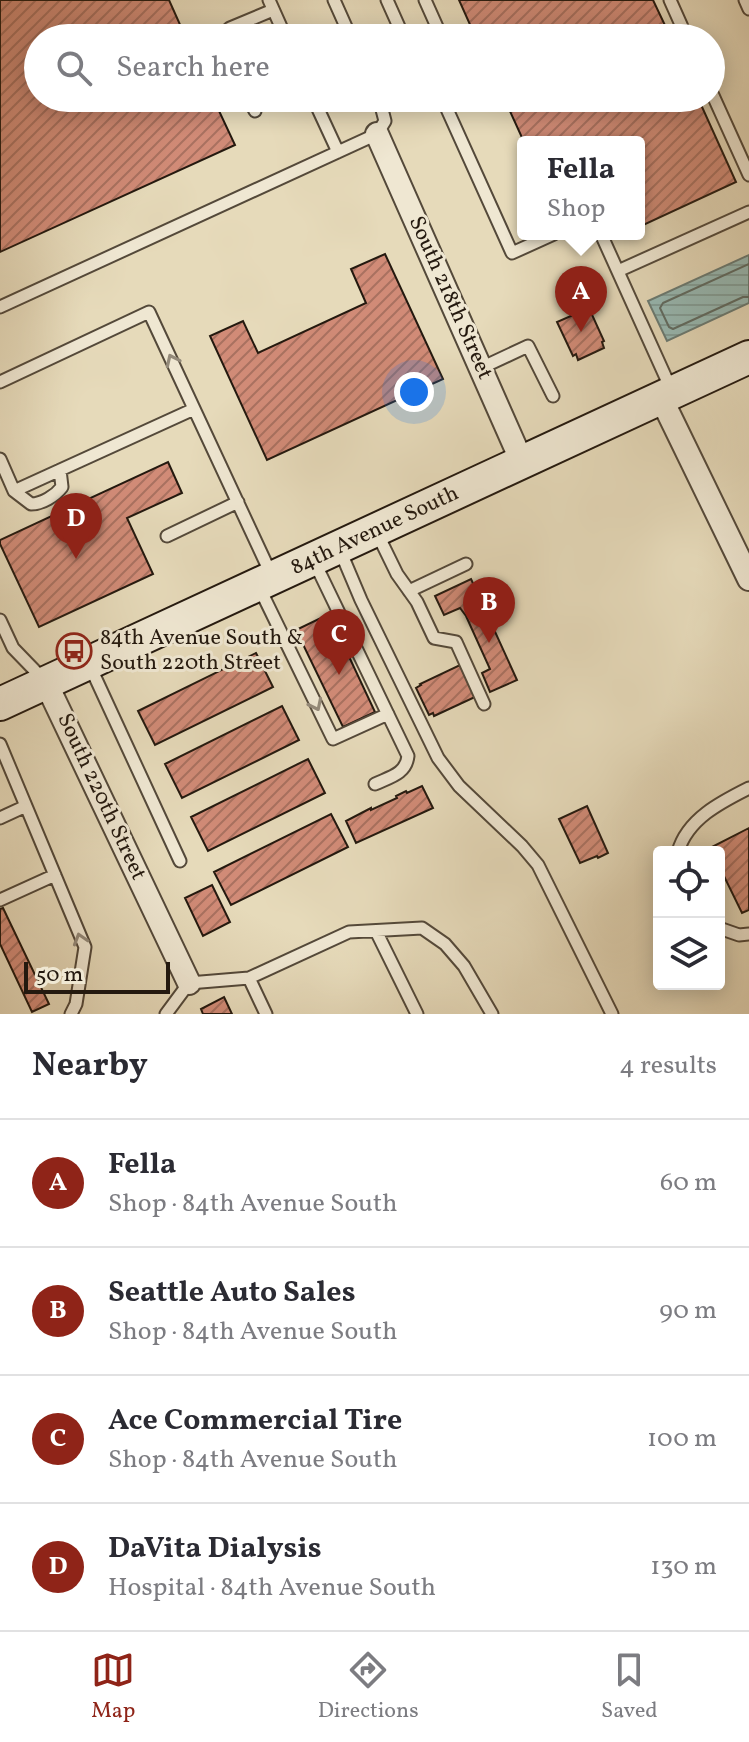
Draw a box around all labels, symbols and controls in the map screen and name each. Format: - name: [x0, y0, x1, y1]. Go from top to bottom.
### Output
- search box: [24, 24, 725, 112]
- icon: search: [52, 46, 96, 90]
- text: Search here: [116, 47, 270, 89]
- popup: [517, 136, 645, 240]
- text: Fella: [547, 149, 615, 191]
- text: Shop: [547, 191, 605, 227]
- street label: South 218th Street: [400, 211, 500, 385]
- pin: A: [555, 266, 607, 332]
- one-way arrow: [166, 354, 182, 369]
- your location: [394, 372, 434, 412]
- street label: 84th Avenue South: [286, 478, 464, 584]
- pin: D: [50, 493, 102, 559]
- pin: B: [463, 577, 515, 643]
- pin: C: [313, 609, 365, 675]
- place label: 84th Avenue South & South 220th Street: [100, 623, 303, 679]
- bus stop icon: 84th Avenue South & South 220th Street: [55, 632, 93, 670]
- one-way arrow: [306, 697, 322, 712]
- street label: South 220th Street: [49, 708, 153, 886]
- map controls: [653, 846, 725, 990]
- button: locate: [653, 846, 725, 918]
- button: layers: [653, 918, 725, 990]
- one-way arrow: [73, 933, 89, 946]
- scale bar: [24, 958, 170, 994]
- text: 50 m: [36, 960, 83, 991]
- text: Nearby: [32, 1043, 148, 1090]
- text: 4 results: [619, 1048, 717, 1084]
- text: Fella: [108, 1144, 176, 1186]
- text: A: [49, 1165, 67, 1201]
- text: 60 m: [660, 1165, 717, 1201]
- text: Shop · 84th Avenue South: [108, 1186, 398, 1222]
- text: Seattle Auto Sales: [108, 1272, 356, 1314]
- text: B: [49, 1293, 67, 1329]
- text: 90 m: [659, 1293, 717, 1329]
- text: Shop · 84th Avenue South: [108, 1314, 398, 1350]
- text: Ace Commercial Tire: [108, 1400, 402, 1442]
- text: C: [50, 1421, 66, 1457]
- text: 100 m: [647, 1421, 717, 1457]
- text: Shop · 84th Avenue South: [108, 1442, 398, 1478]
- text: DaVita Dialysis: [108, 1528, 322, 1570]
- text: D: [48, 1549, 68, 1585]
- text: 130 m: [650, 1549, 717, 1585]
- text: Hospital · 84th Avenue South: [108, 1570, 436, 1606]
- tab: Map: [91, 1648, 135, 1727]
- tab: Directions: [318, 1648, 419, 1727]
- tab: Saved: [601, 1648, 658, 1727]

